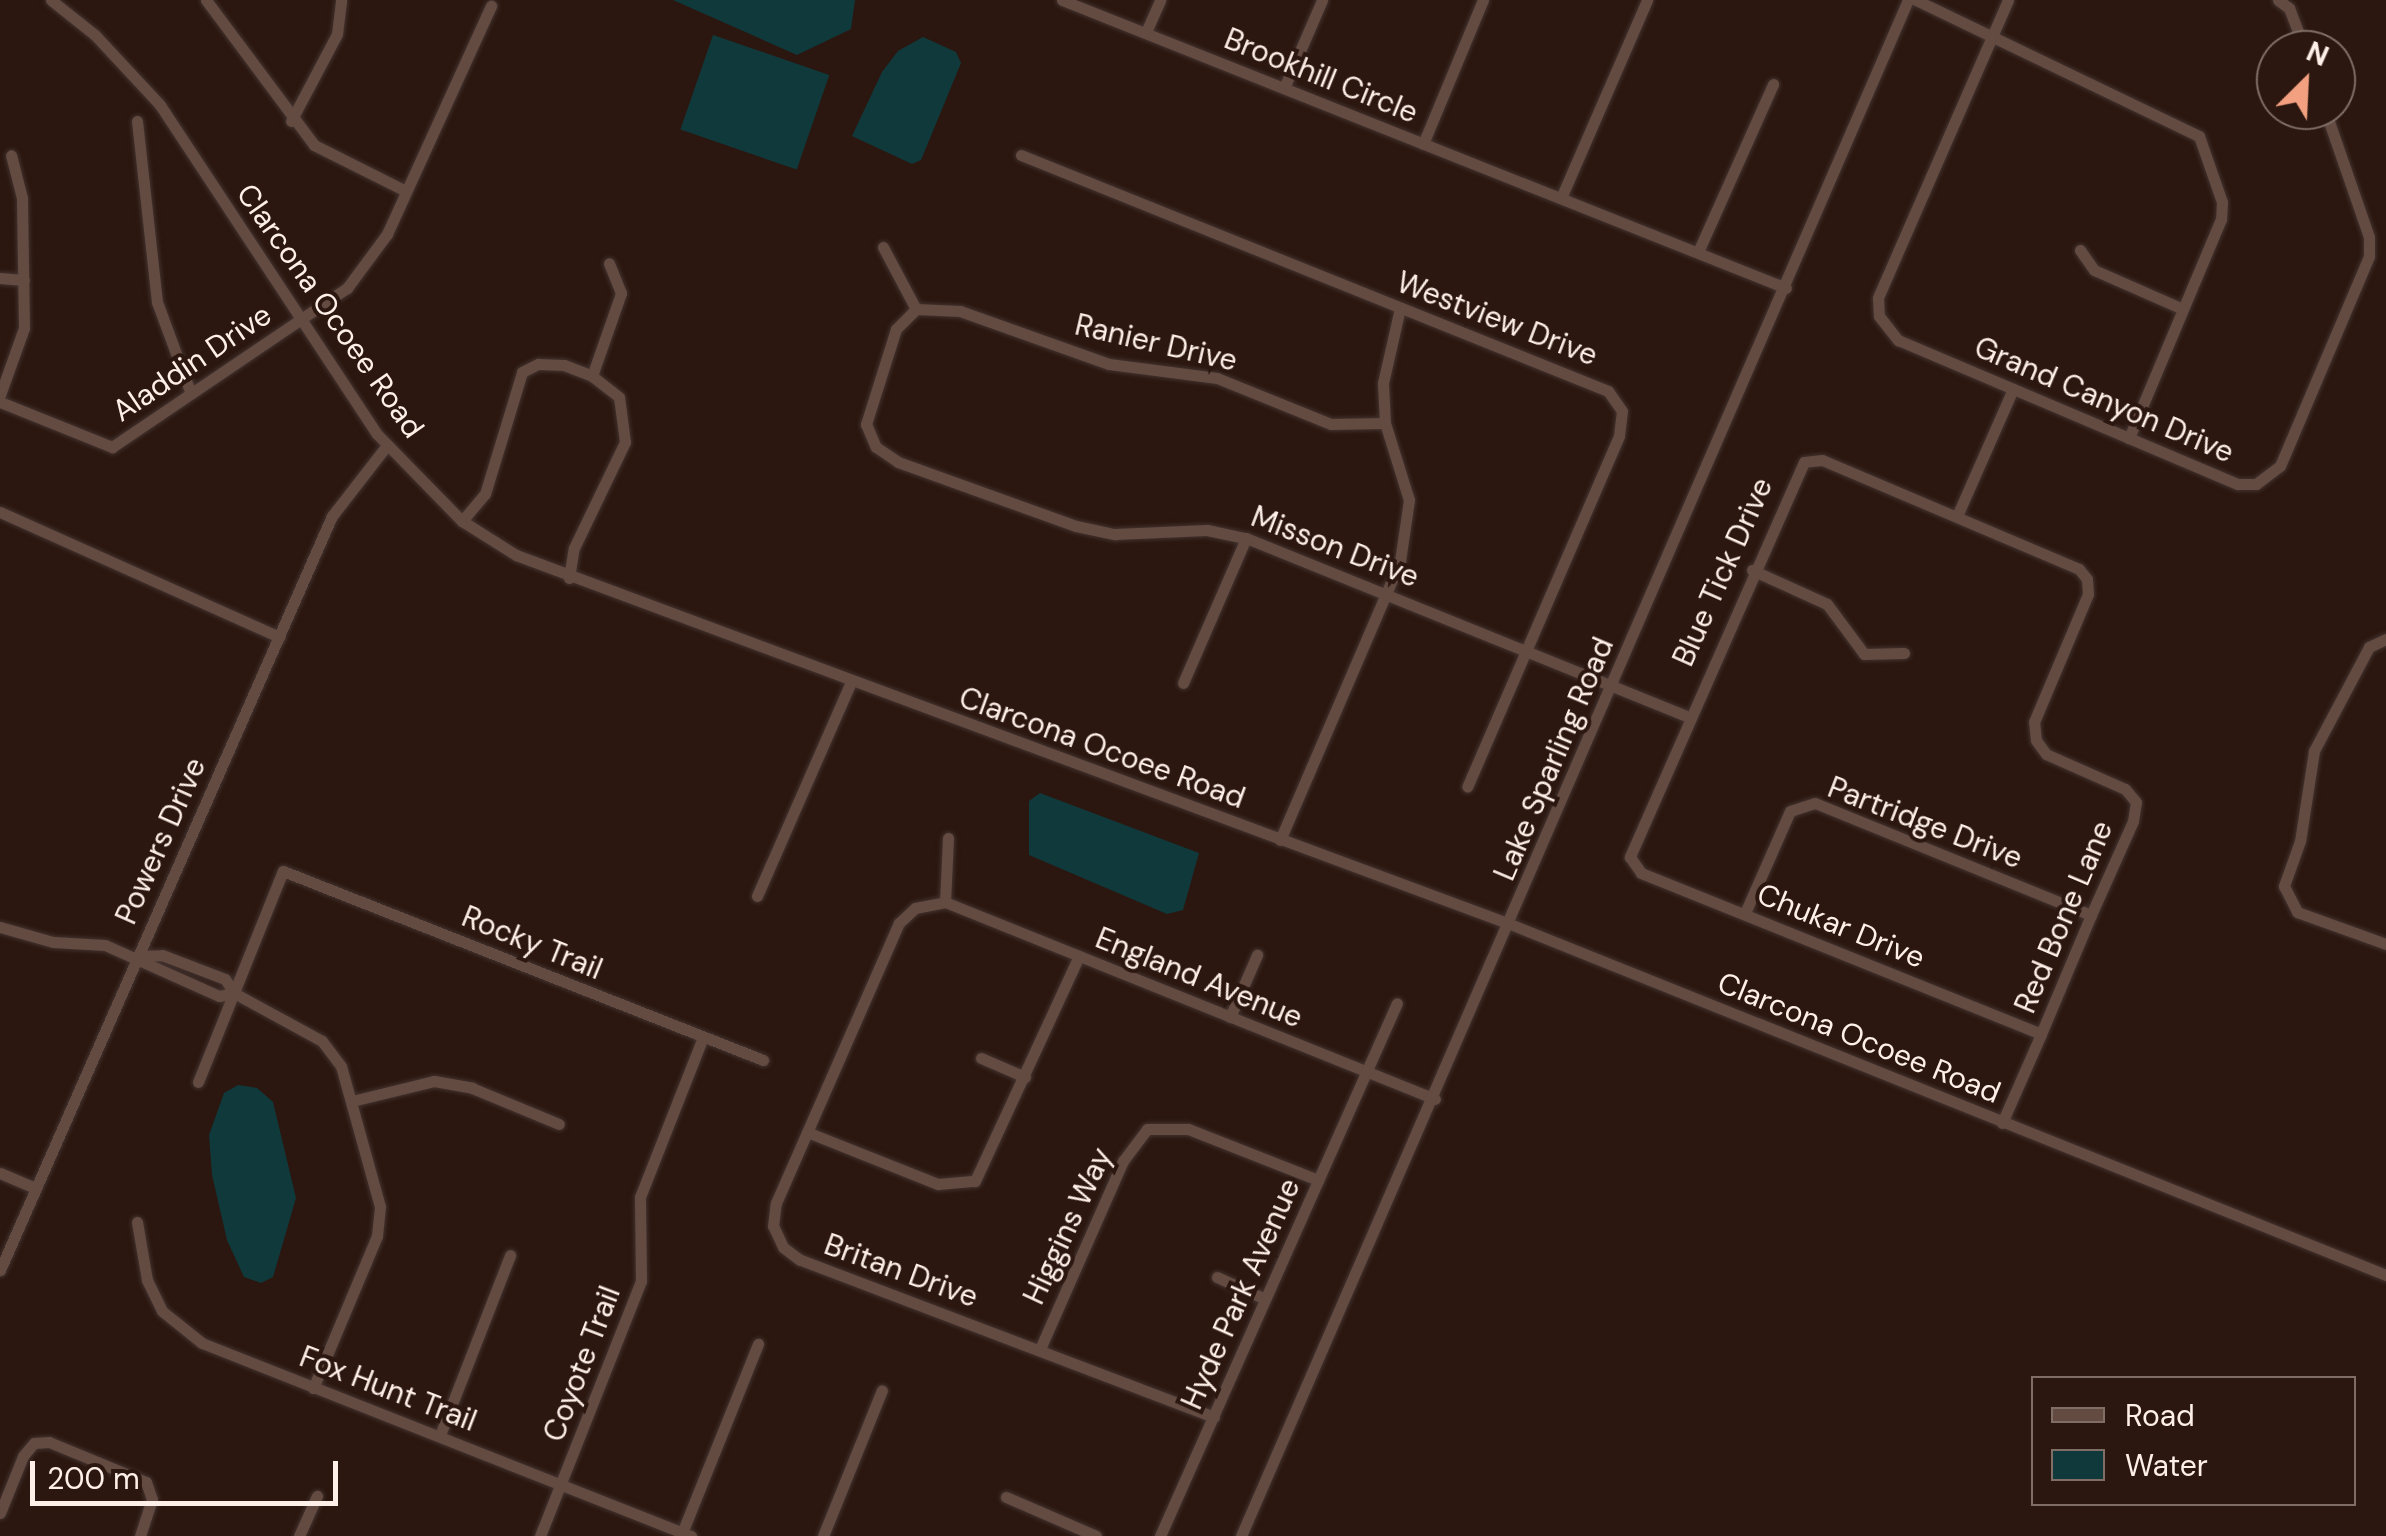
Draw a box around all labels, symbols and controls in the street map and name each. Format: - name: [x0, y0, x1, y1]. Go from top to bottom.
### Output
- street label: Brookhill Circle: [1219, 21, 1423, 131]
- north arrow: [2256, 30, 2356, 130]
- text: N: [2301, 33, 2334, 75]
- street label: Clarcona Ocoee Road: [229, 177, 431, 445]
- street label: Westview Drive: [1392, 264, 1602, 374]
- street label: Aladdin Drive: [106, 297, 278, 429]
- street label: Ranier Drive: [1071, 307, 1241, 379]
- street label: Grand Canyon Drive: [1969, 329, 2239, 471]
- street label: Blue Tick Drive: [1665, 472, 1781, 672]
- street label: Misson Drive: [1246, 499, 1424, 595]
- street label: Lake Sparling Road: [1487, 632, 1621, 886]
- street label: Clarcona Ocoee Road: [954, 680, 1250, 816]
- street label: Powers Drive: [108, 752, 214, 930]
- street label: Partridge Drive: [1823, 769, 2027, 877]
- street label: Red Bone Lane: [2007, 815, 2121, 1019]
- street label: Chukar Drive: [1752, 876, 1930, 976]
- street label: Rocky Trail: [457, 899, 607, 987]
- street label: England Avenue: [1090, 920, 1308, 1036]
- street label: Clarcona Ocoee Road: [1712, 965, 2006, 1111]
- street label: Higgins Way: [1016, 1142, 1120, 1310]
- street label: Hyde Park Avenue: [1174, 1173, 1308, 1415]
- street label: Britan Drive: [819, 1227, 983, 1315]
- street label: Coyote Trail: [536, 1281, 628, 1447]
- street label: Fox Hunt Trail: [295, 1339, 481, 1439]
- legend: [2031, 1376, 2356, 1506]
- text: Road: [2125, 1396, 2195, 1435]
- scale bar: [35, 1441, 342, 1503]
- text: Water: [2125, 1446, 2208, 1485]
- text: 200 m: [47, 1459, 140, 1498]

